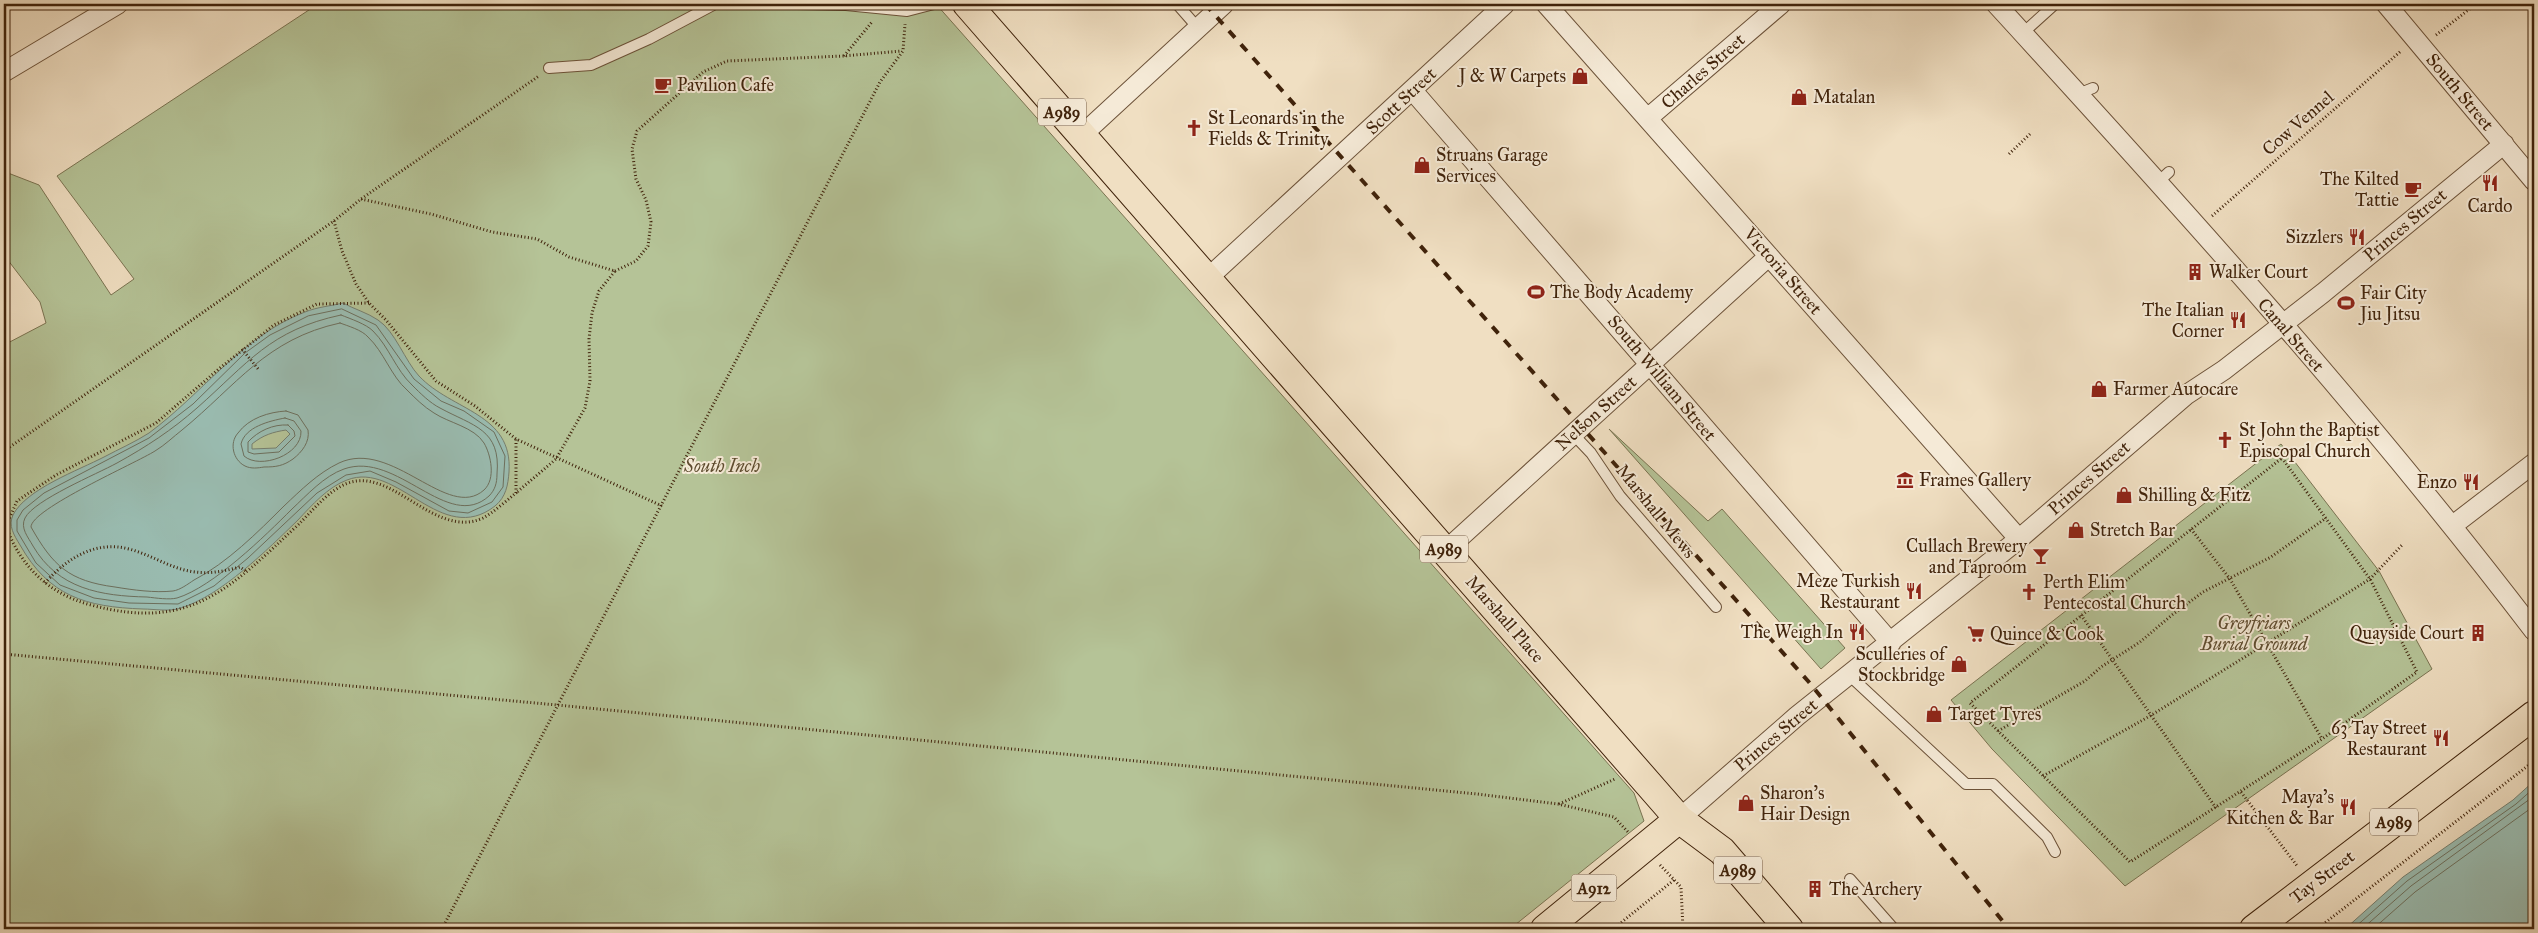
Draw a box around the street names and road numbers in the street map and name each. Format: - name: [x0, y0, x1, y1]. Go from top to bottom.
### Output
- street label: Charles Street: [1657, 28, 1750, 113]
- street label: South Street: [2421, 49, 2499, 136]
- street label: Scott Street: [1361, 62, 1441, 139]
- street label: Cow Vennel: [2258, 86, 2338, 160]
- road number: A989: [1038, 98, 1086, 125]
- street label: Princes Street: [2359, 183, 2452, 266]
- street label: Victoria Street: [1738, 222, 1827, 320]
- street label: Canal Street: [2253, 294, 2329, 377]
- street label: South William Street: [1603, 311, 1721, 446]
- street label: Nelson Street: [1551, 370, 1642, 455]
- street label: Princes Street: [2043, 436, 2135, 520]
- street label: Marshall Mews: [1611, 459, 1701, 563]
- road number: A989: [1420, 536, 1468, 562]
- street label: Marshall Place: [1461, 571, 1549, 667]
- street label: Princes Street: [1730, 693, 1823, 776]
- road number: A989: [2370, 809, 2418, 836]
- street label: Tay Street: [2285, 845, 2359, 909]
- road number: A989: [1714, 856, 1762, 884]
- road number: A912: [1572, 874, 1616, 901]

